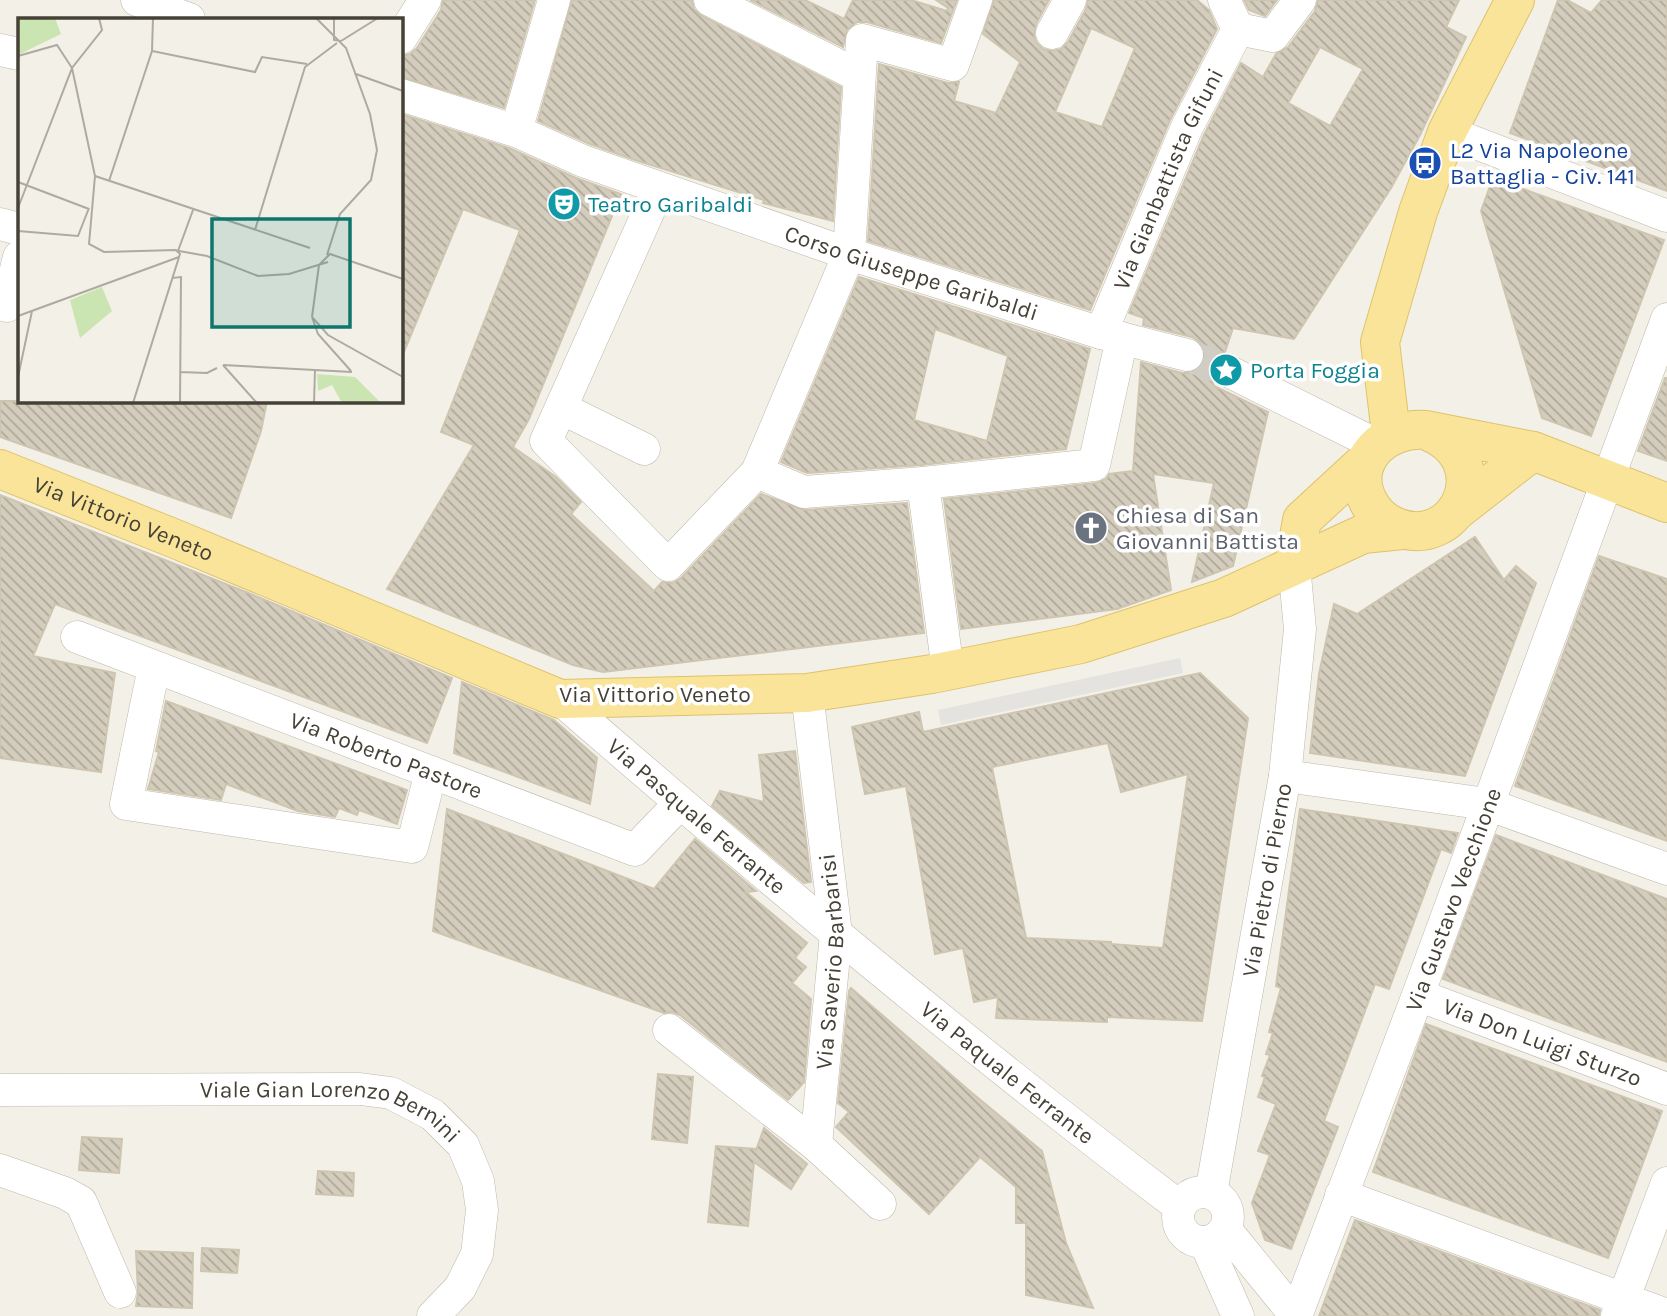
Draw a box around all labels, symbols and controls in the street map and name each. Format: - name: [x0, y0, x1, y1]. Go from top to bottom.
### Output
- inset map: [18, 18, 402, 402]
- street label: Via Gianbattista Gifuni: [1108, 64, 1229, 294]
- place label: L2 Via Napoleone Battaglia - Civ. 141: [1450, 137, 1635, 190]
- bus stop icon: L2 Via Napoleone Battaglia - Civ. 141: [1406, 144, 1444, 182]
- theatre icon: Teatro Garibaldi: [545, 185, 583, 223]
- place label: Teatro Garibaldi: [588, 191, 753, 218]
- street label: Corso Giuseppe Garibaldi: [781, 220, 1042, 326]
- place icon: Porta Foggia: [1207, 351, 1245, 389]
- place label: Porta Foggia: [1250, 357, 1380, 384]
- street label: Via Vittorio Veneto: [29, 471, 217, 567]
- place label: Chiesa di San Giovanni Battista: [1116, 502, 1299, 555]
- church icon: Chiesa di San Giovanni Battista: [1072, 509, 1110, 547]
- street label: Via Vittorio Veneto: [559, 681, 751, 708]
- street label: Via Roberto Pastore: [286, 707, 486, 804]
- street label: Via Pasquale Ferrante: [602, 733, 791, 900]
- street label: Via Pietro di Pierno: [1237, 781, 1298, 979]
- street label: Via Gustavo Vecchione: [1400, 784, 1507, 1015]
- street label: Via Saverio Barbarisi: [810, 852, 850, 1071]
- street label: Via Don Luigi Sturzo: [1439, 993, 1645, 1092]
- street label: Via Paquale Ferrante: [915, 996, 1099, 1150]
- street label: Viale Gian Lorenzo Bernini: [200, 1075, 466, 1149]

